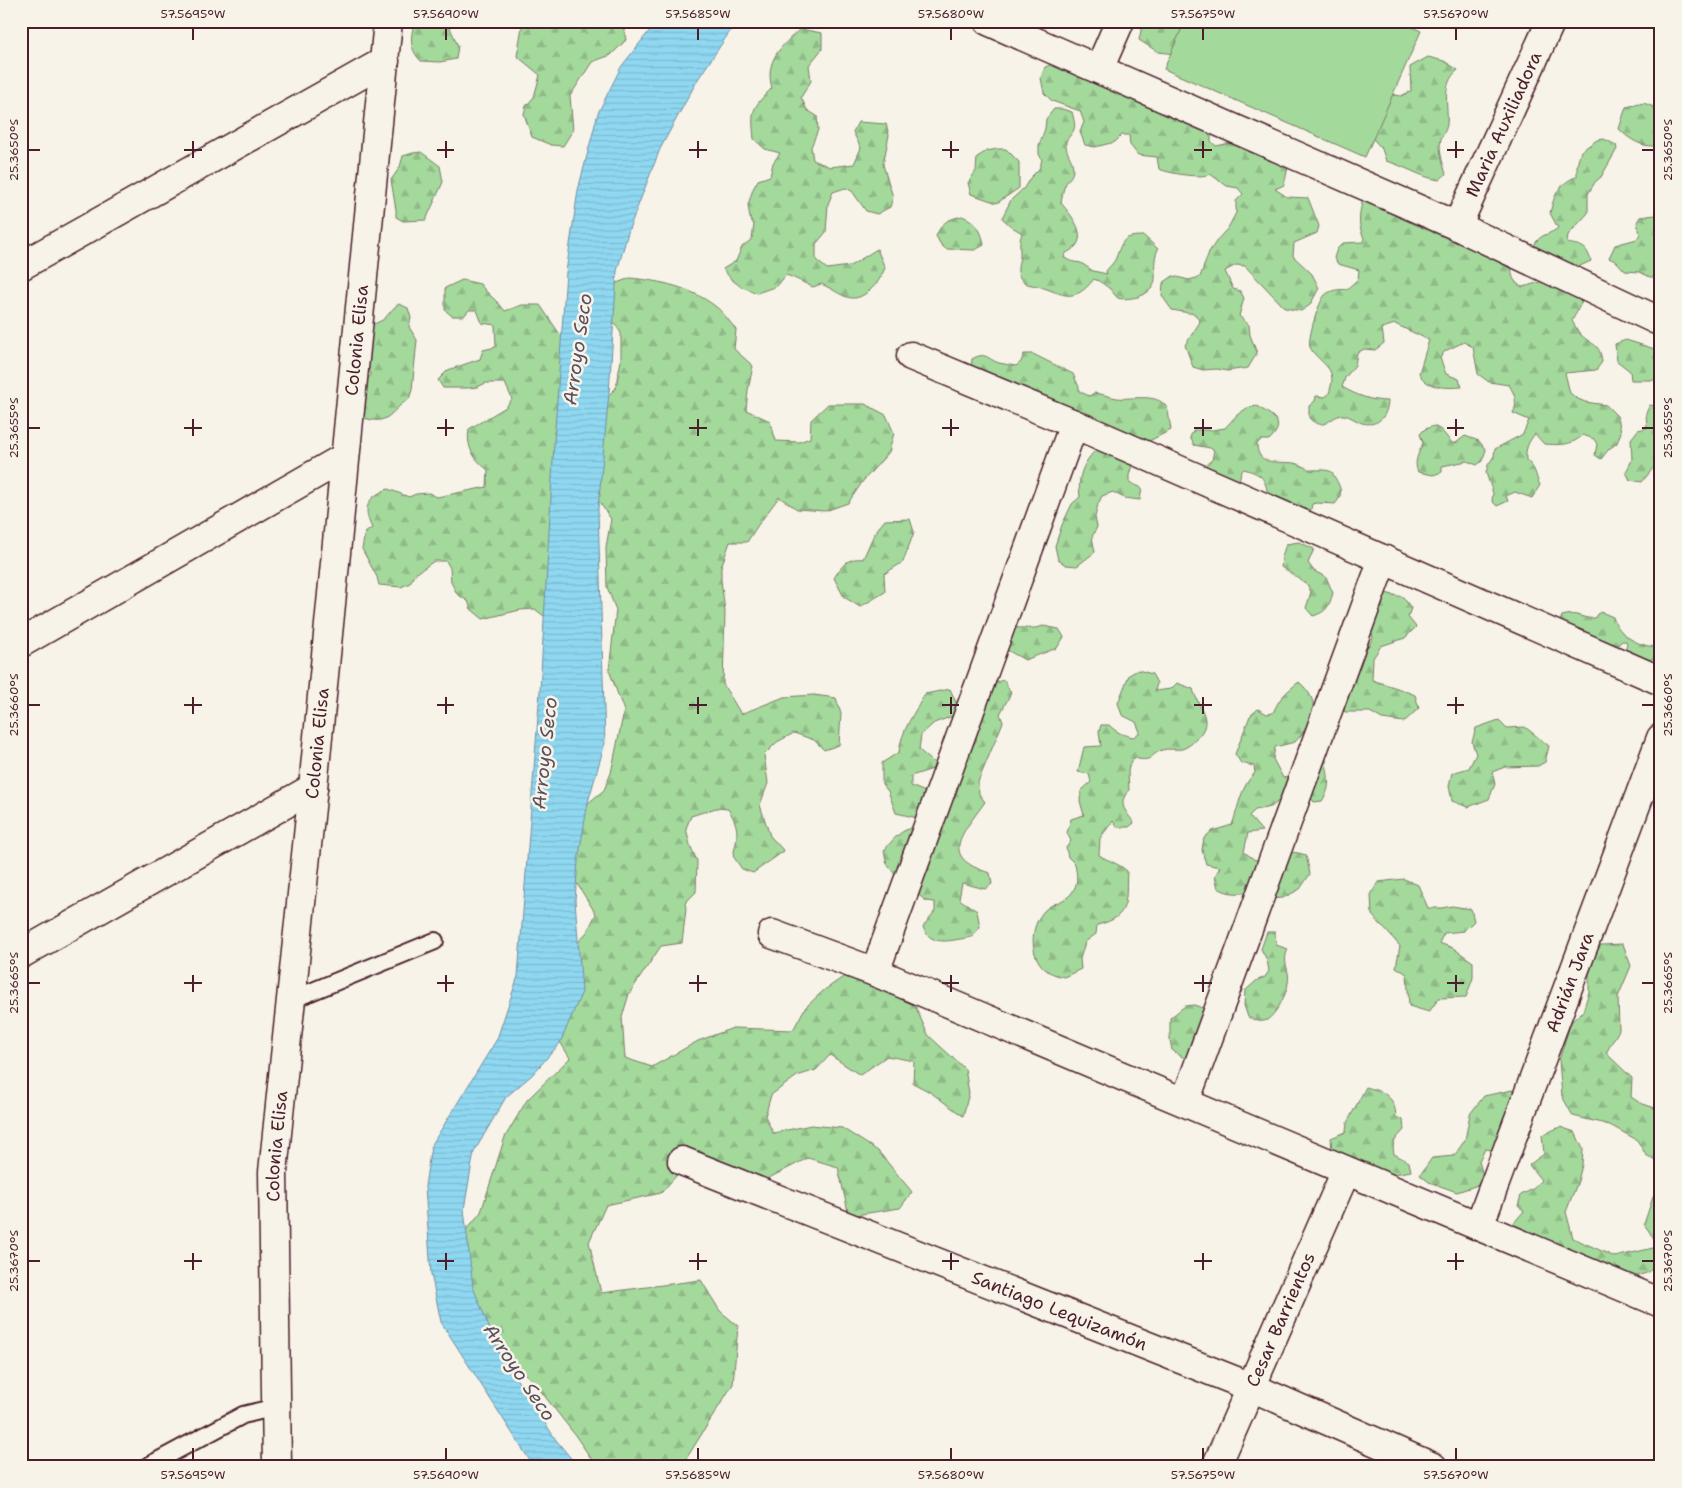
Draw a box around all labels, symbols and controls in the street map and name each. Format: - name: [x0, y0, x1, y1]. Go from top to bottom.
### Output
- text: 57.5695°W: [160, 6, 226, 22]
- text: 57.5690°W: [413, 6, 479, 22]
- text: 57.5685°W: [665, 6, 731, 22]
- text: 57.5680°W: [918, 6, 984, 22]
- text: 57.5675°W: [1171, 6, 1235, 22]
- text: 57.5670°W: [1423, 6, 1489, 22]
- street label: Maria Auxiliadora: [1460, 47, 1547, 201]
- text: 25.3650°S: [6, 118, 22, 181]
- text: 25.3650°S: [1660, 118, 1676, 181]
- street label: Colonia Elisa: [339, 284, 374, 397]
- water label: Arroyo Seco: [557, 292, 598, 407]
- text: 25.3655°S: [6, 397, 22, 459]
- text: 25.3655°S: [1660, 397, 1676, 459]
- text: 25.3660°S: [6, 673, 22, 737]
- text: 25.3660°S: [1660, 673, 1676, 737]
- street label: Colonia Elisa: [300, 687, 335, 800]
- water label: Arroyo Seco: [526, 696, 563, 810]
- street label: Adrián Jara: [1540, 929, 1600, 1036]
- text: 25.3665°S: [6, 952, 22, 1014]
- text: 25.3665°S: [1660, 952, 1676, 1014]
- street label: Colonia Elisa: [261, 1090, 293, 1202]
- text: 25.3670°S: [6, 1229, 22, 1292]
- text: 25.3670°S: [1660, 1229, 1676, 1292]
- street label: Cesar Barrientos: [1241, 1248, 1321, 1391]
- street label: Santiago Lequizamón: [968, 1265, 1151, 1357]
- water label: Arroyo Seco: [478, 1319, 561, 1426]
- text: 57.5695°W: [160, 1467, 226, 1483]
- text: 57.5690°W: [413, 1467, 479, 1483]
- text: 57.5685°W: [665, 1467, 731, 1483]
- text: 57.5680°W: [918, 1467, 984, 1483]
- text: 57.5675°W: [1171, 1467, 1235, 1483]
- text: 57.5670°W: [1423, 1467, 1489, 1483]

